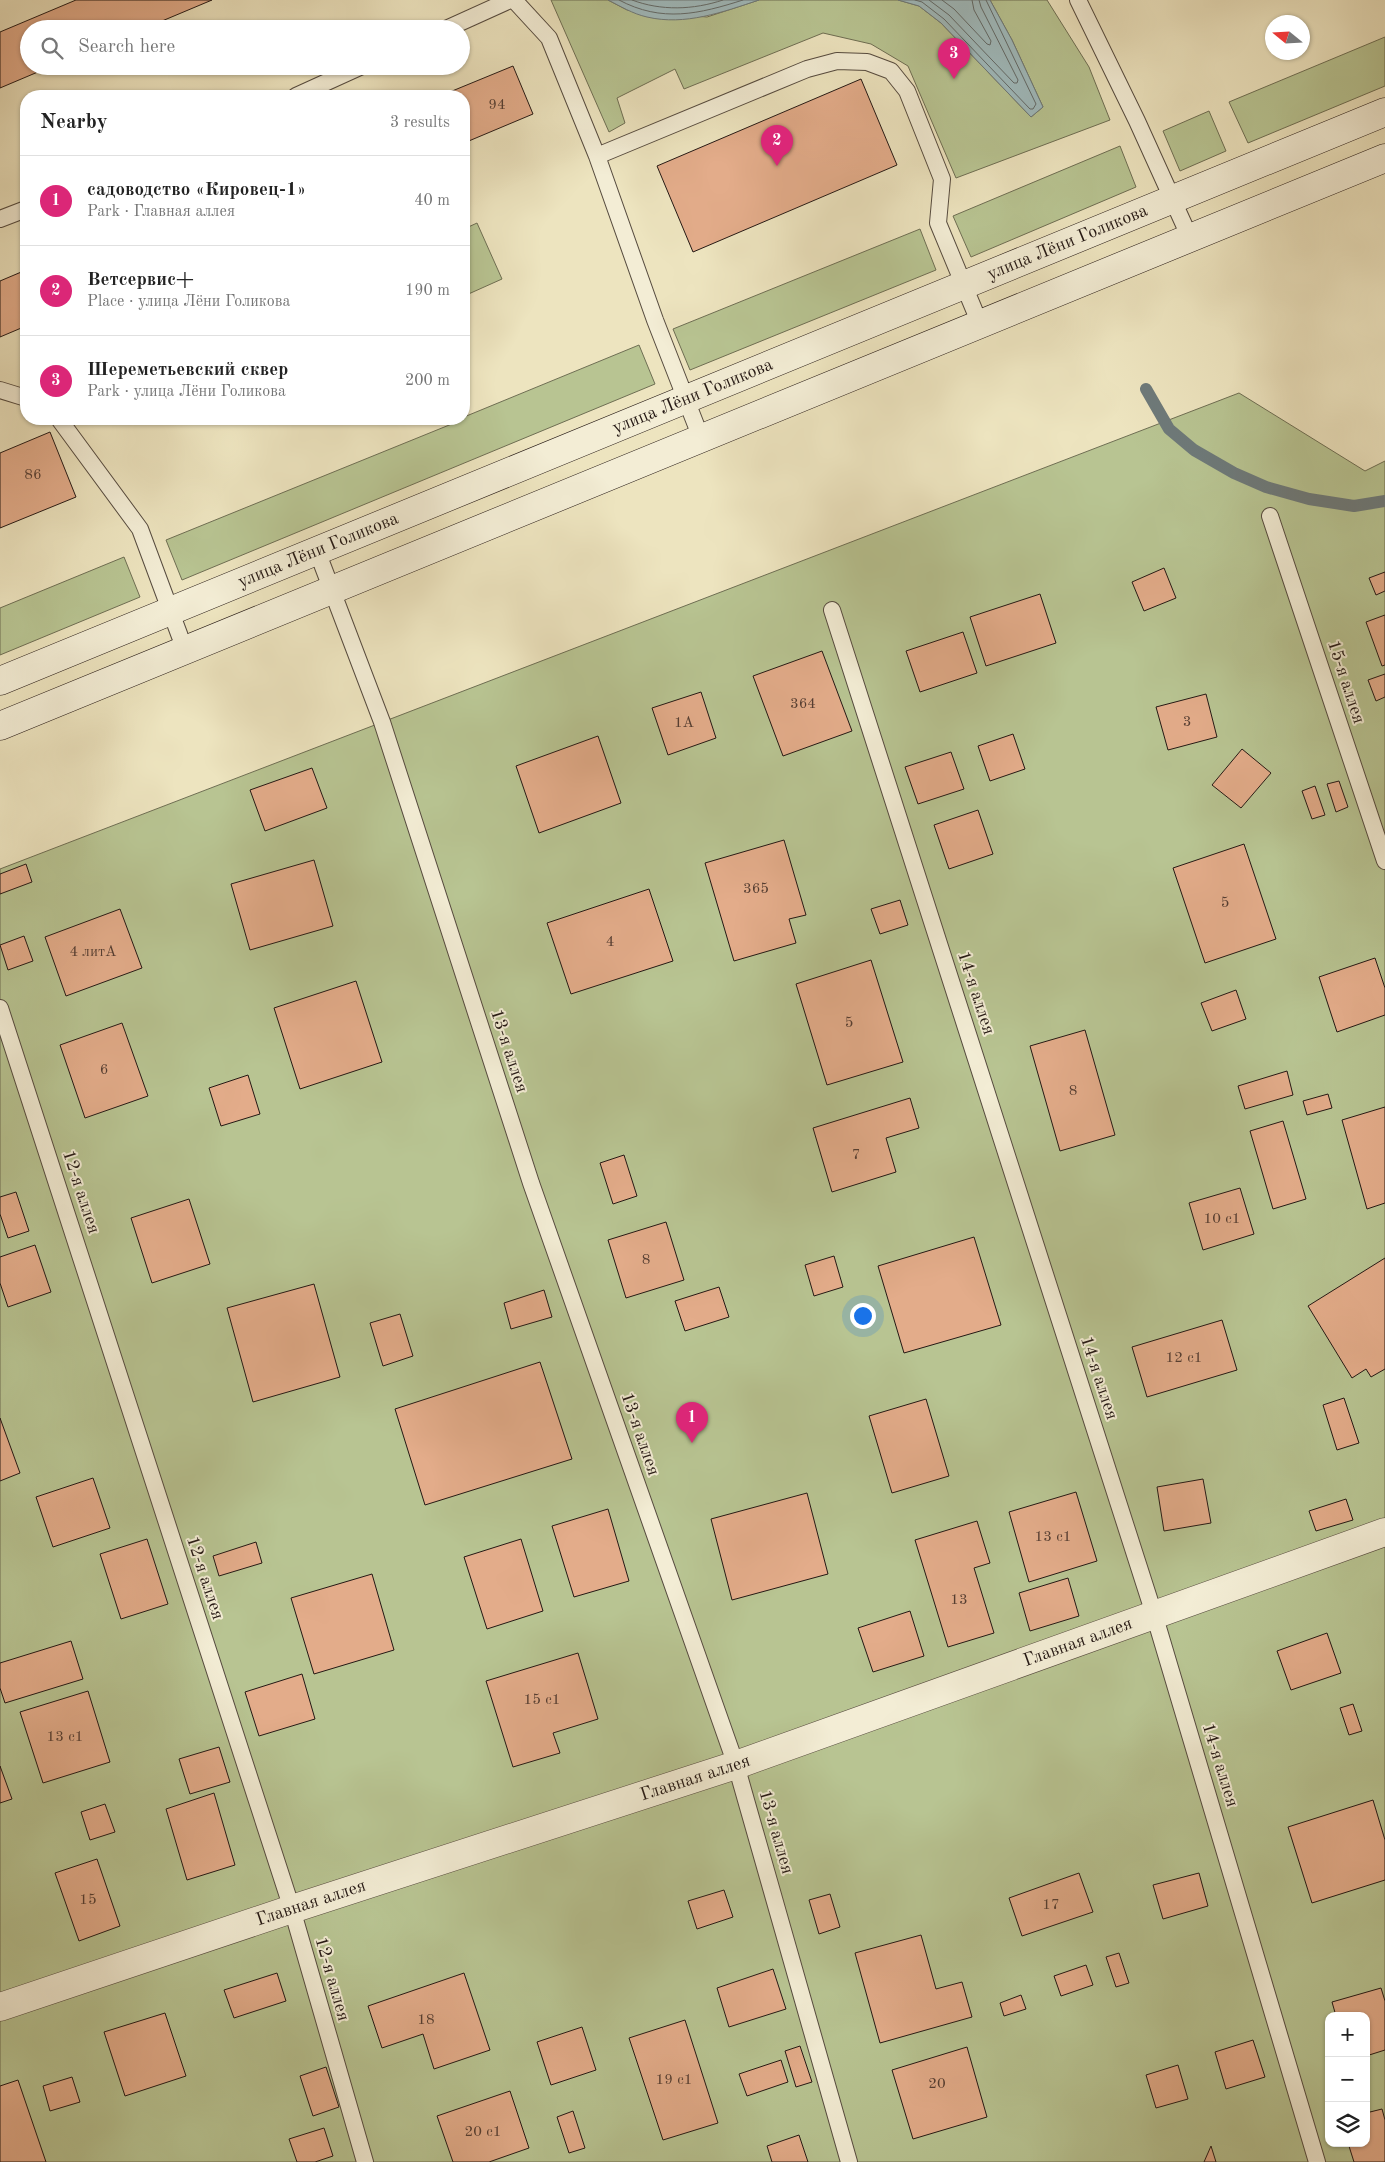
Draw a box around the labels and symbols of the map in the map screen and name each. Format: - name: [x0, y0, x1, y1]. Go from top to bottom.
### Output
- north arrow: [1265, 15, 1310, 60]
- pin: 3: [938, 38, 970, 79]
- house number: 94: [488, 98, 506, 113]
- pin: 2: [761, 125, 793, 166]
- street label: улица Лёни Голикова: [985, 201, 1150, 283]
- street label: улица Лёни Голикова: [610, 355, 776, 437]
- house number: 86: [24, 468, 42, 483]
- street label: улица Лёни Голикова: [235, 509, 401, 591]
- street label: 15-я аллея: [1324, 638, 1368, 726]
- house number: 364: [790, 697, 816, 712]
- house number: 3: [1183, 715, 1191, 730]
- house number: 1А: [674, 716, 695, 731]
- house number: 365: [743, 882, 769, 897]
- house number: 5: [1221, 896, 1229, 911]
- house number: 4: [606, 935, 614, 950]
- house number: 4 литА: [69, 945, 117, 960]
- street label: 14-я аллея: [954, 949, 998, 1037]
- street label: 13-я аллея: [487, 1007, 531, 1095]
- house number: 5: [845, 1016, 853, 1031]
- house number: 6: [100, 1063, 108, 1078]
- house number: 8: [1069, 1084, 1077, 1099]
- street label: 12-я аллея: [59, 1148, 103, 1236]
- house number: 7: [852, 1148, 860, 1163]
- house number: 10 с1: [1204, 1212, 1240, 1227]
- house number: 8: [642, 1253, 650, 1268]
- your location: [850, 1303, 876, 1329]
- street label: 14-я аллея: [1077, 1334, 1121, 1422]
- house number: 12 с1: [1166, 1351, 1202, 1366]
- street label: 13-я аллея: [617, 1390, 663, 1478]
- pin: 1: [676, 1402, 708, 1443]
- house number: 13 с1: [1035, 1530, 1071, 1545]
- street label: 12-я аллея: [183, 1534, 227, 1622]
- house number: 13: [950, 1593, 968, 1608]
- street label: Главная аллея: [1021, 1614, 1135, 1670]
- house number: 15 с1: [524, 1693, 560, 1708]
- street label: 14-я аллея: [1199, 1721, 1241, 1809]
- house number: 13 с1: [47, 1730, 83, 1745]
- street label: Главная аллея: [638, 1752, 753, 1804]
- street label: 13-я аллея: [755, 1788, 797, 1876]
- street label: Главная аллея: [254, 1877, 368, 1929]
- house number: 15: [79, 1893, 97, 1908]
- house number: 17: [1042, 1898, 1060, 1913]
- street label: 12-я аллея: [311, 1935, 353, 2023]
- house number: 18: [417, 2013, 435, 2028]
- house number: 19 с1: [656, 2073, 692, 2088]
- house number: 20: [928, 2077, 946, 2092]
- house number: 20 с1: [465, 2125, 501, 2140]

